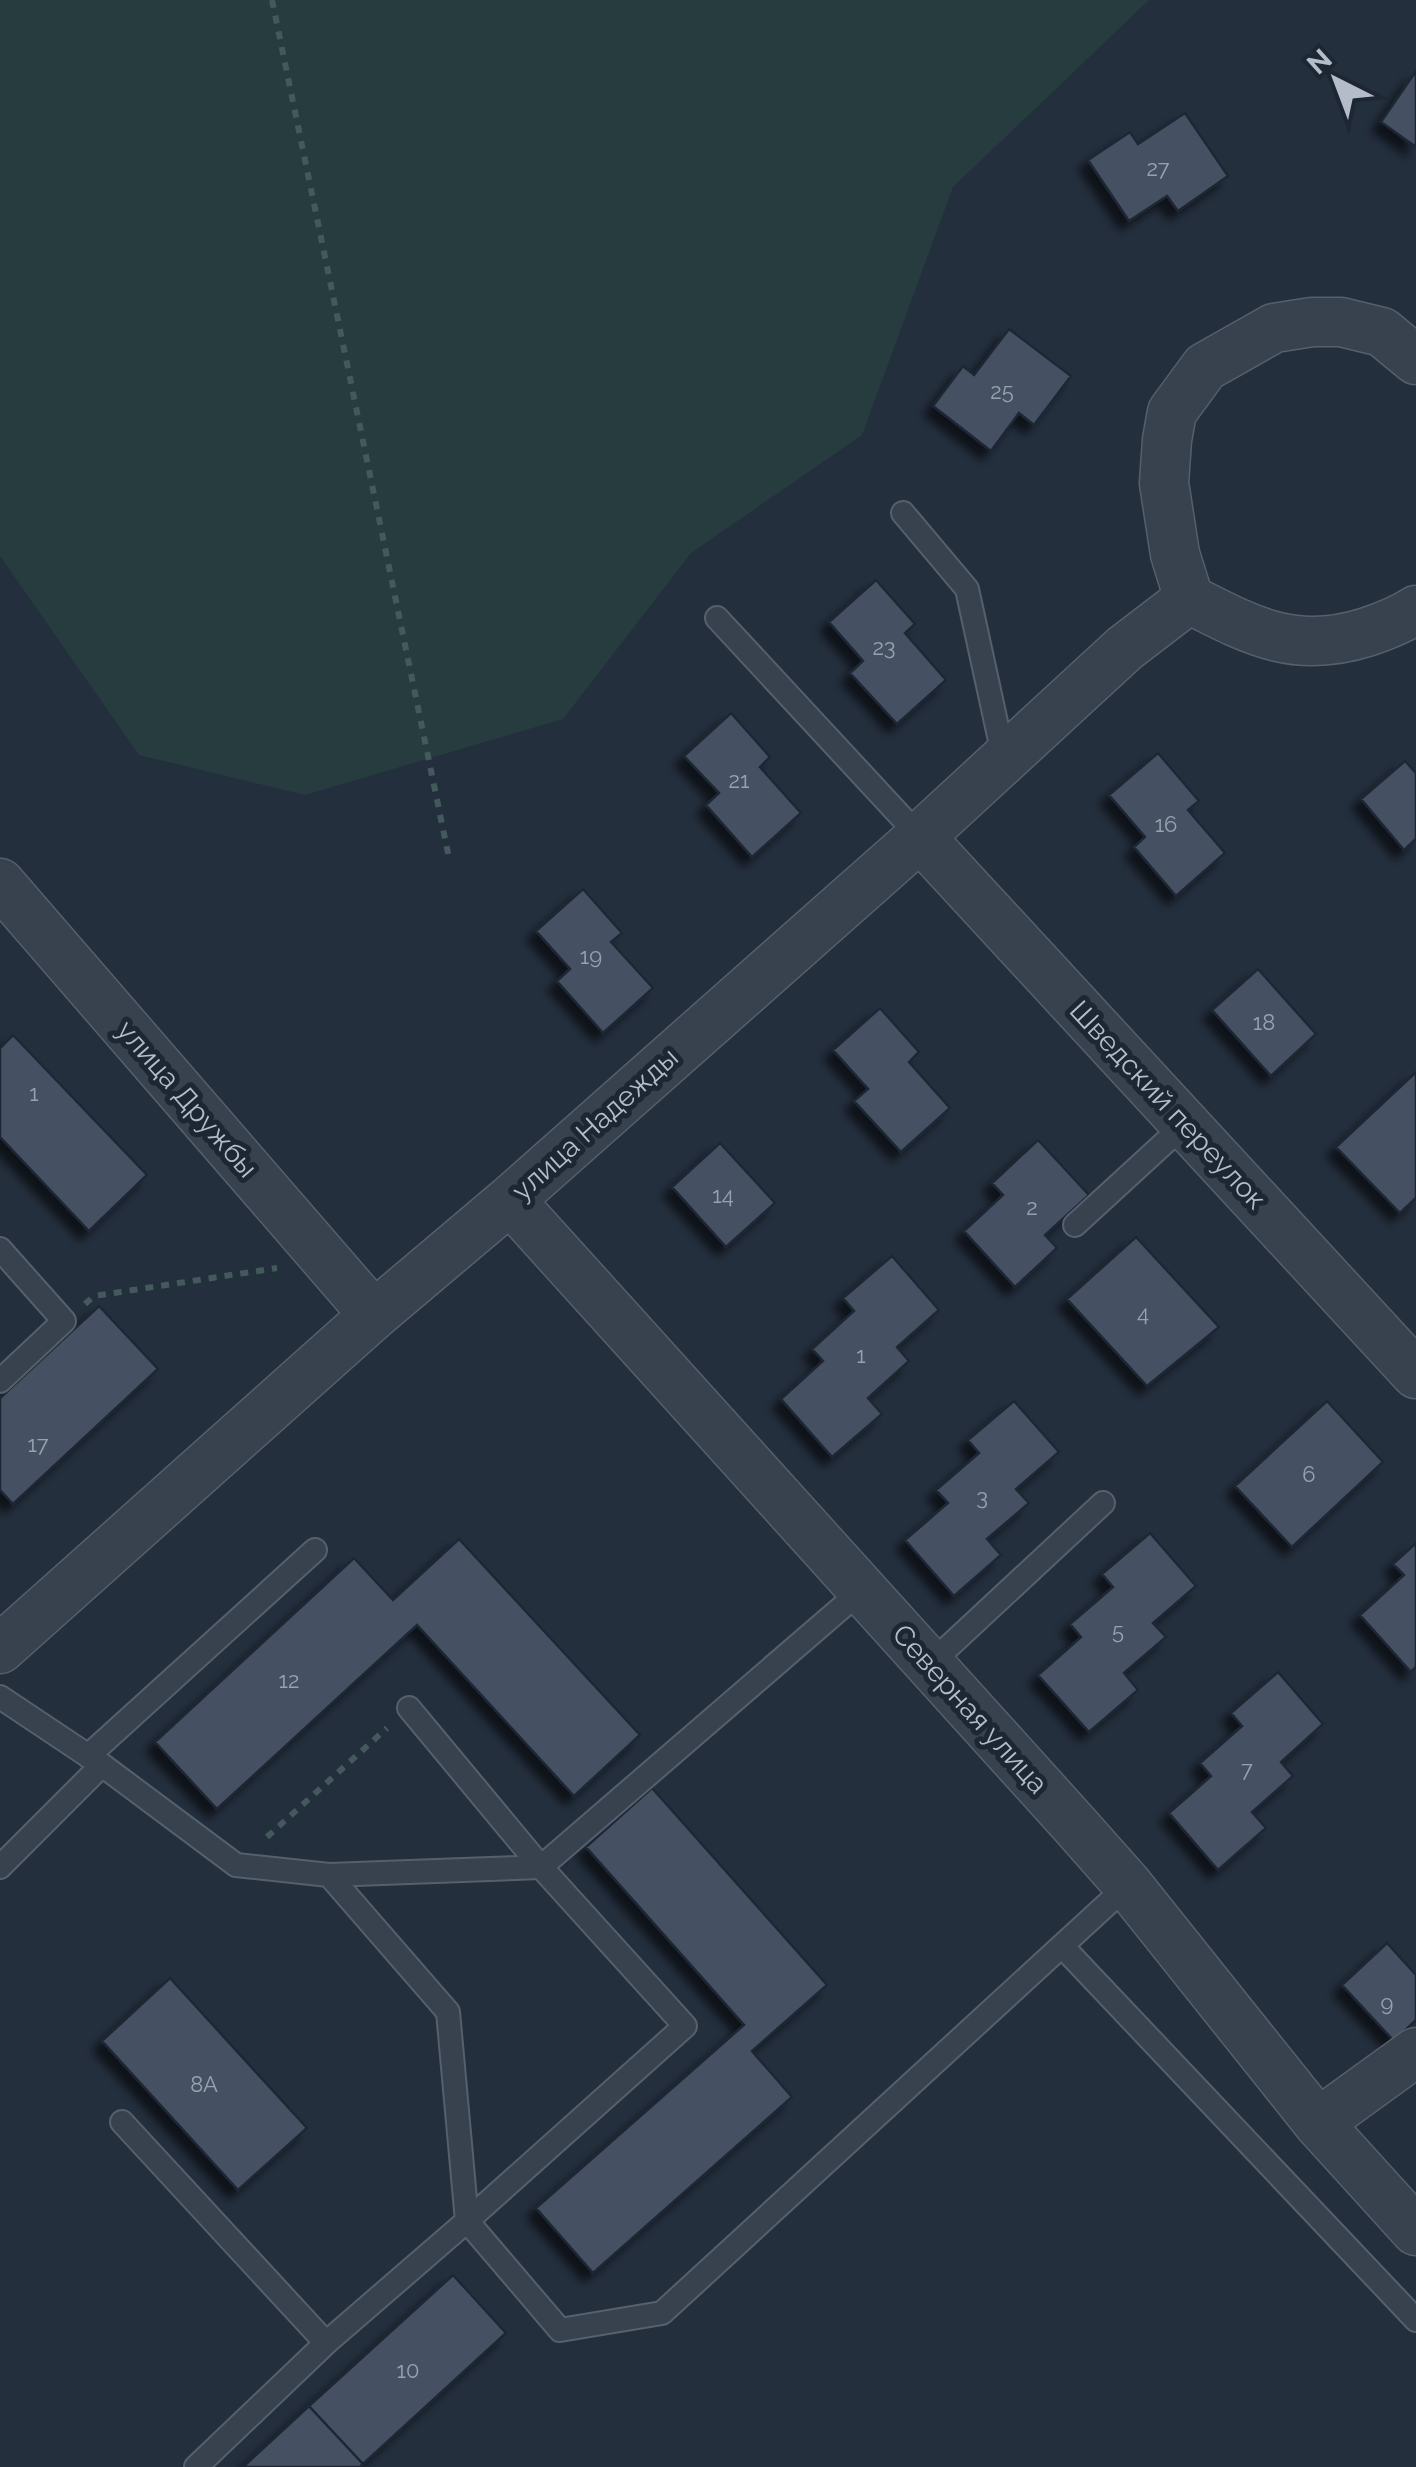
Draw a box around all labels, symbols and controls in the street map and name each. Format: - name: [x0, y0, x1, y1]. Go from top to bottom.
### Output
- north arrow: [1286, 30, 1386, 130]
- text: N: [1301, 42, 1339, 81]
- house number: 27: [1146, 155, 1170, 181]
- house number: 25: [990, 378, 1014, 404]
- house number: 23: [872, 634, 896, 660]
- house number: 21: [729, 767, 749, 793]
- house number: 16: [1155, 811, 1177, 837]
- house number: 19: [580, 943, 602, 969]
- street label: Шведский переулок: [1063, 994, 1273, 1216]
- house number: 18: [1253, 1009, 1275, 1035]
- street label: улица Дружбы: [110, 1014, 264, 1184]
- street label: улица Надежды: [505, 1041, 685, 1207]
- house number: 1: [29, 1080, 39, 1106]
- house number: 14: [712, 1182, 734, 1208]
- house number: 2: [1026, 1194, 1038, 1220]
- house number: 4: [1137, 1300, 1149, 1326]
- house number: 1: [856, 1342, 866, 1368]
- house number: 17: [27, 1431, 49, 1457]
- house number: 6: [1302, 1461, 1316, 1487]
- house number: 3: [976, 1484, 988, 1510]
- street label: Северная улица: [885, 1618, 1055, 1800]
- house number: 5: [1112, 1618, 1124, 1644]
- house number: 12: [279, 1667, 299, 1693]
- house number: 7: [1241, 1756, 1253, 1782]
- house number: 9: [1381, 1990, 1393, 2016]
- house number: 8А: [190, 2071, 218, 2097]
- house number: 10: [397, 2357, 419, 2383]

